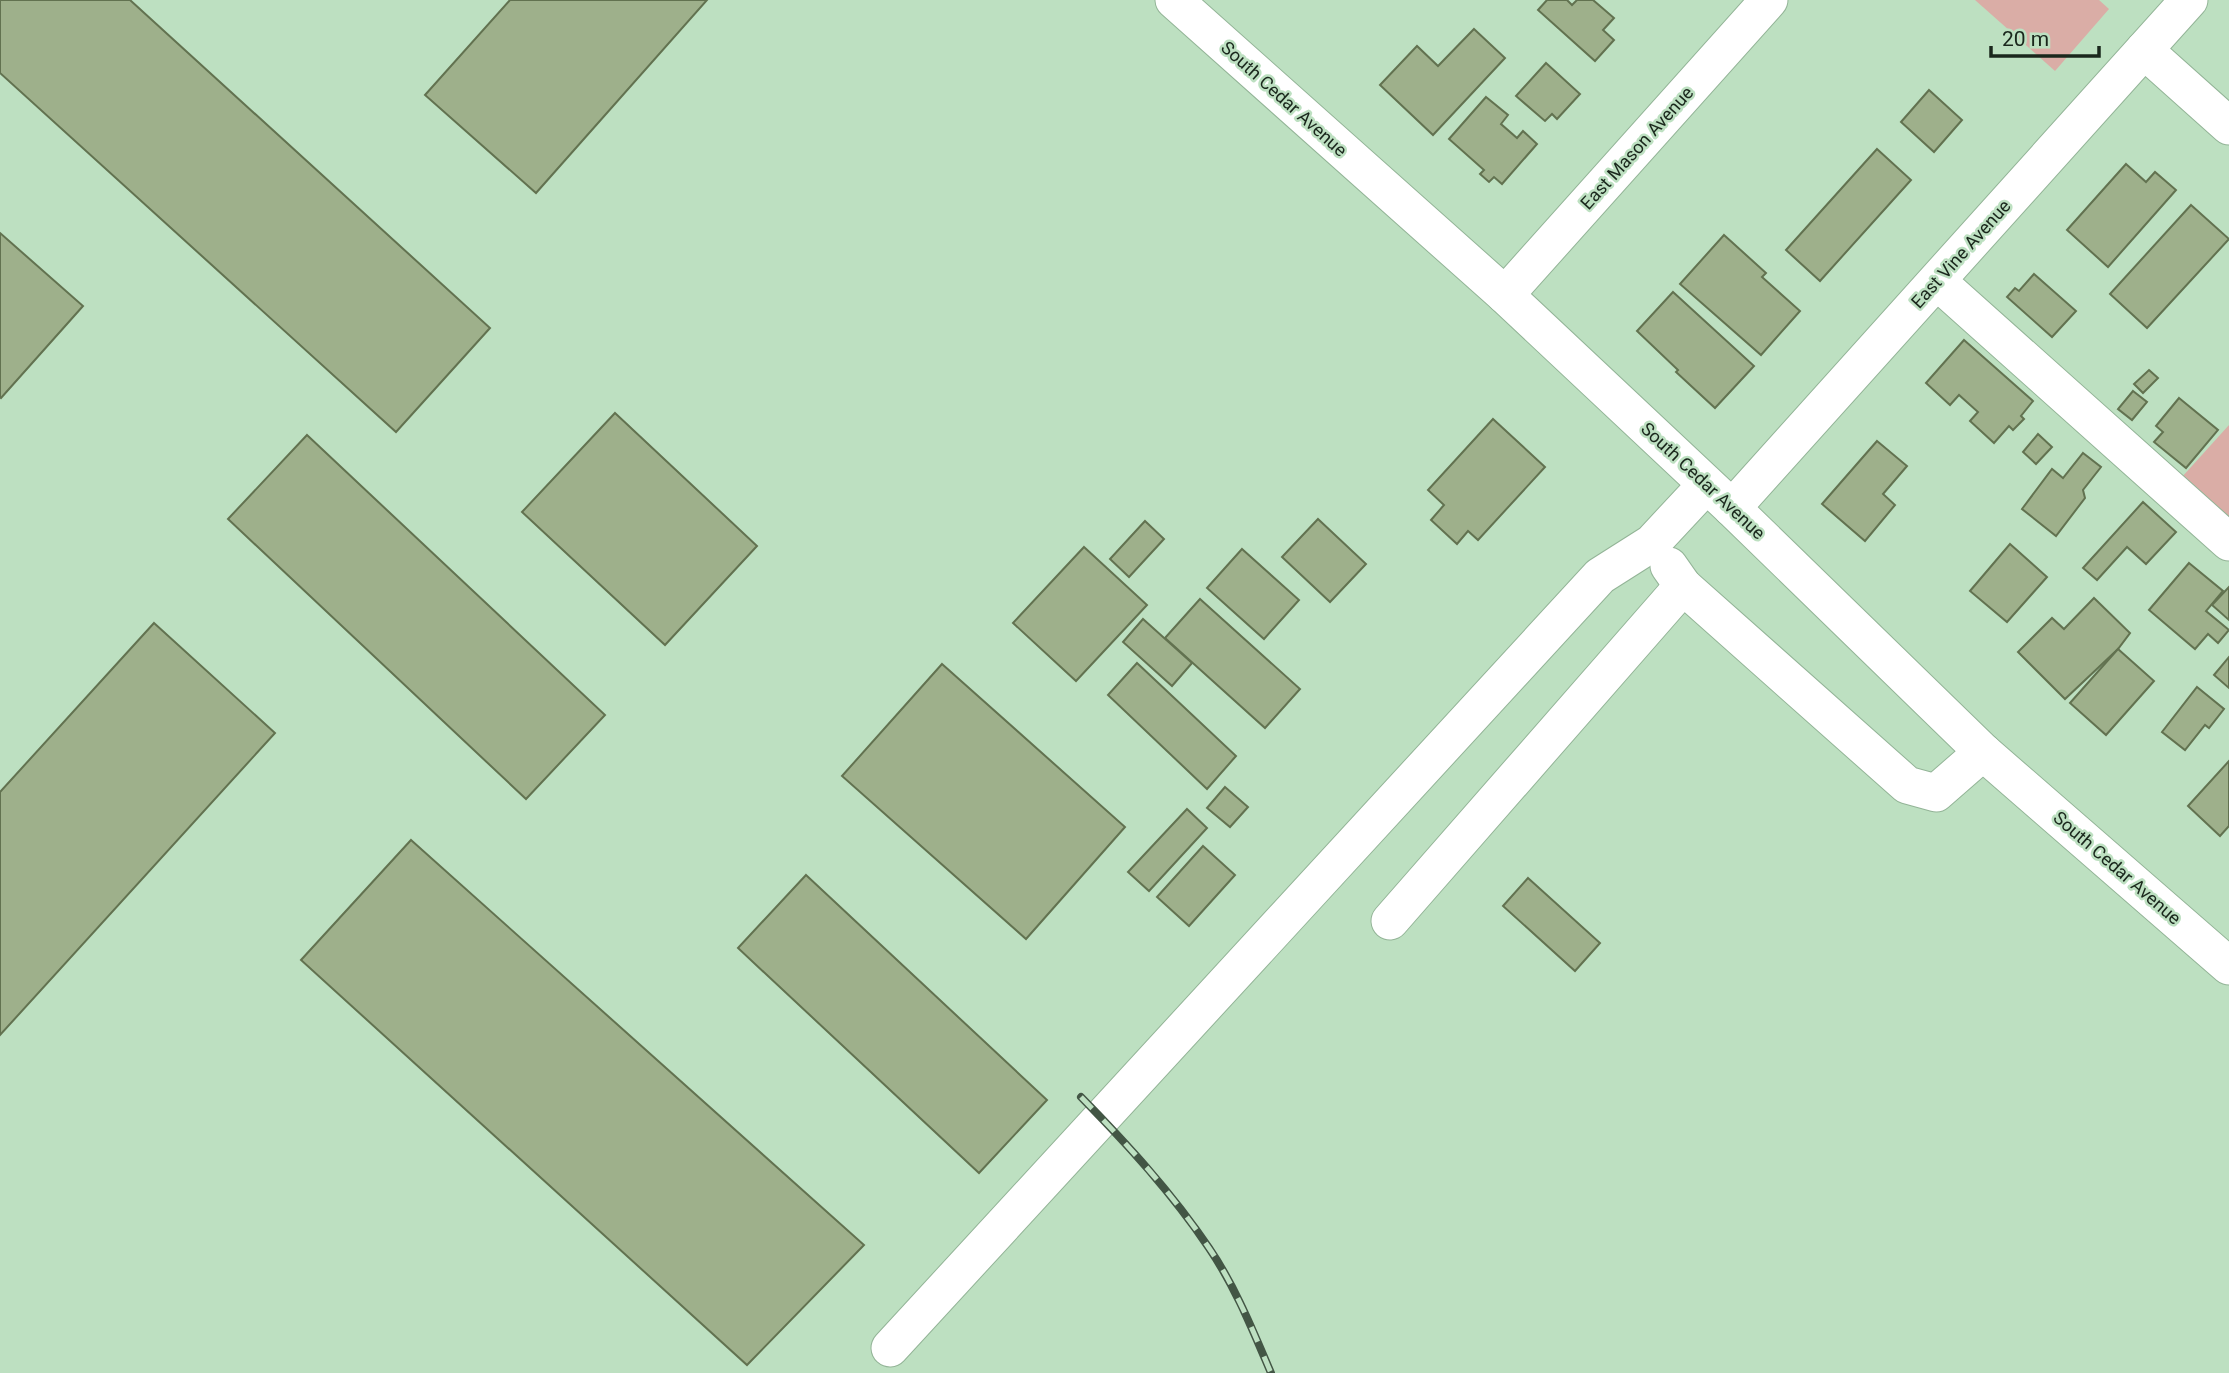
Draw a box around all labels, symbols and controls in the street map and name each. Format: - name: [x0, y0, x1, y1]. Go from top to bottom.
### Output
- scale bar: [1991, 14, 2100, 58]
- text: 20 m: [2002, 27, 2049, 51]
- street label: South Cedar Avenue: [1217, 37, 1351, 161]
- street label: East Mason Avenue: [1576, 82, 1697, 213]
- street label: East Vine Avenue: [1907, 195, 2015, 312]
- street label: South Cedar Avenue: [1637, 418, 1770, 543]
- street label: South Cedar Avenue: [2049, 807, 2185, 929]

